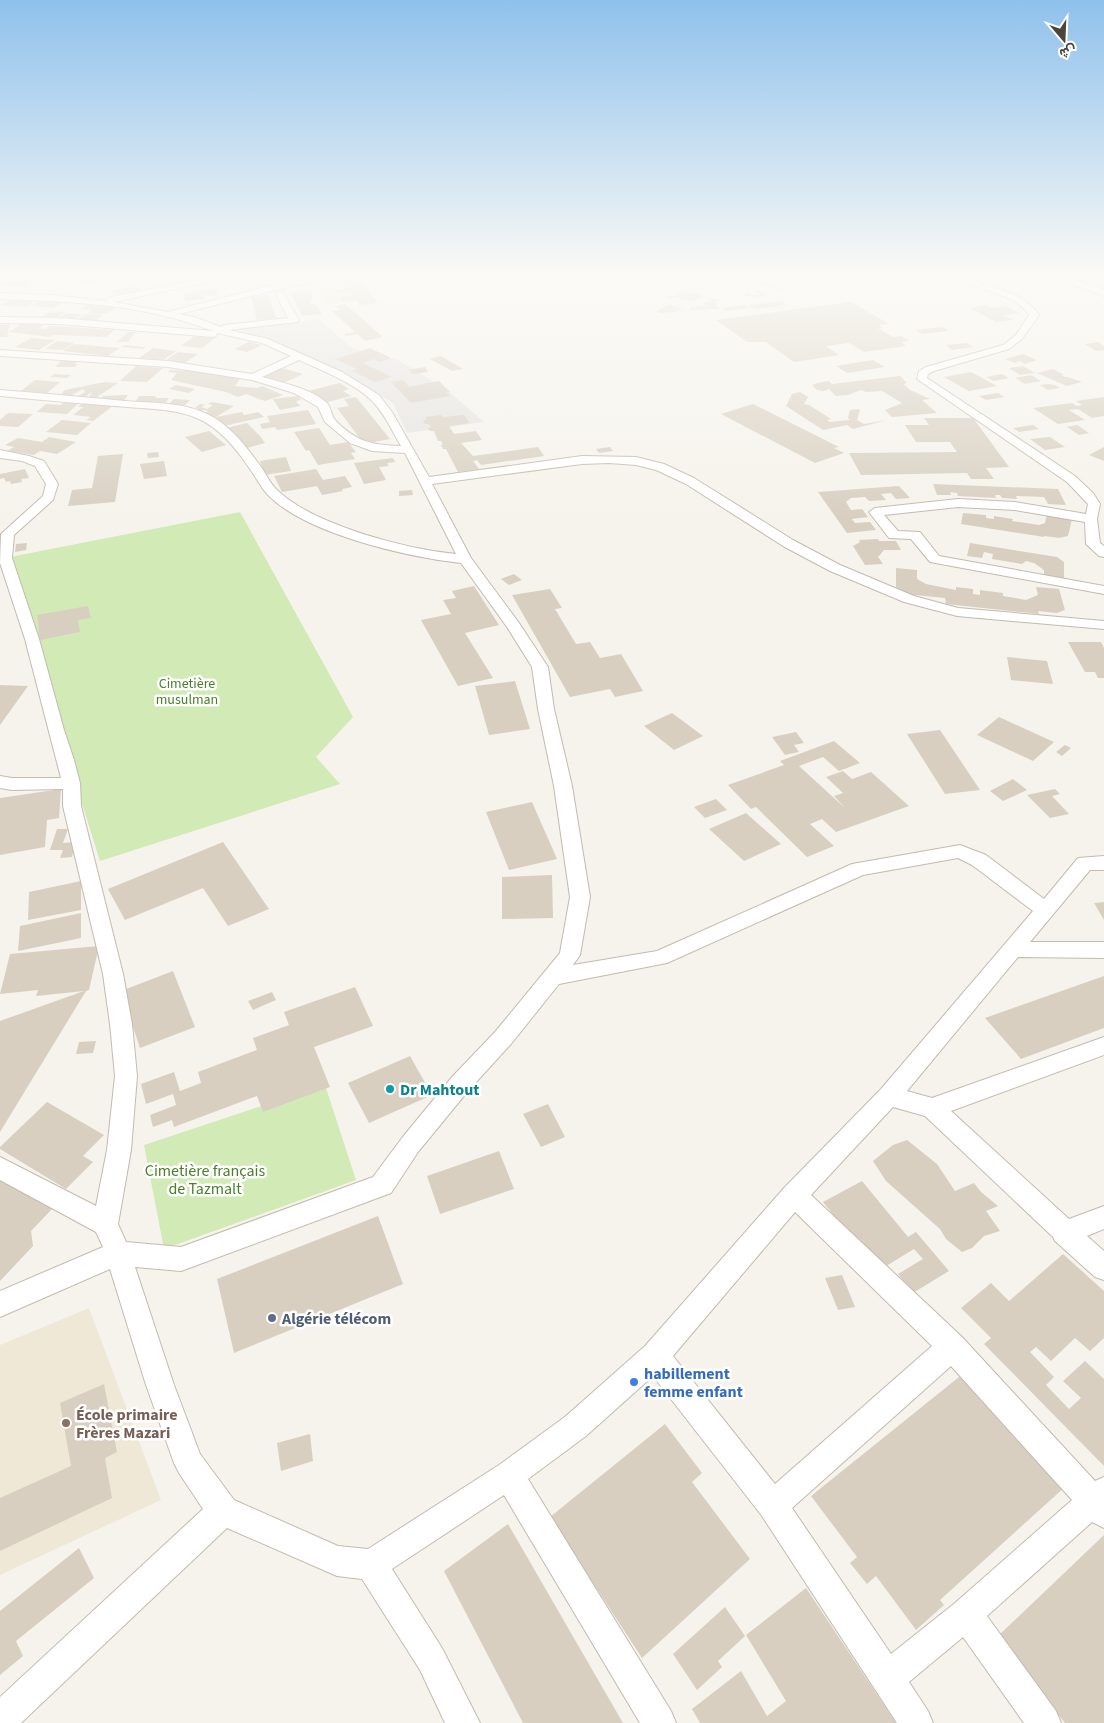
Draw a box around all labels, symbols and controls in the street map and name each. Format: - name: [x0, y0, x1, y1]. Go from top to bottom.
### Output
- north arrow: [1039, 15, 1089, 65]
- text: ش: [1057, 39, 1079, 64]
- park label: Cimetière musulman: [156, 674, 218, 710]
- place label: Dr Mahtout: [400, 1079, 479, 1101]
- marker: Dr Mahtout: [384, 1083, 396, 1095]
- park label: Cimetière français de Tazmalt: [145, 1160, 266, 1200]
- place label: Algérie télécom: [281, 1308, 391, 1330]
- marker: Algérie télécom: [266, 1312, 278, 1324]
- place label: habillement femme enfant: [644, 1363, 743, 1403]
- marker: habillement femme enfant: [628, 1376, 640, 1388]
- place label: École primaire Frères Mazari: [76, 1404, 178, 1444]
- marker: École primaire Frères Mazari: [60, 1417, 72, 1429]

